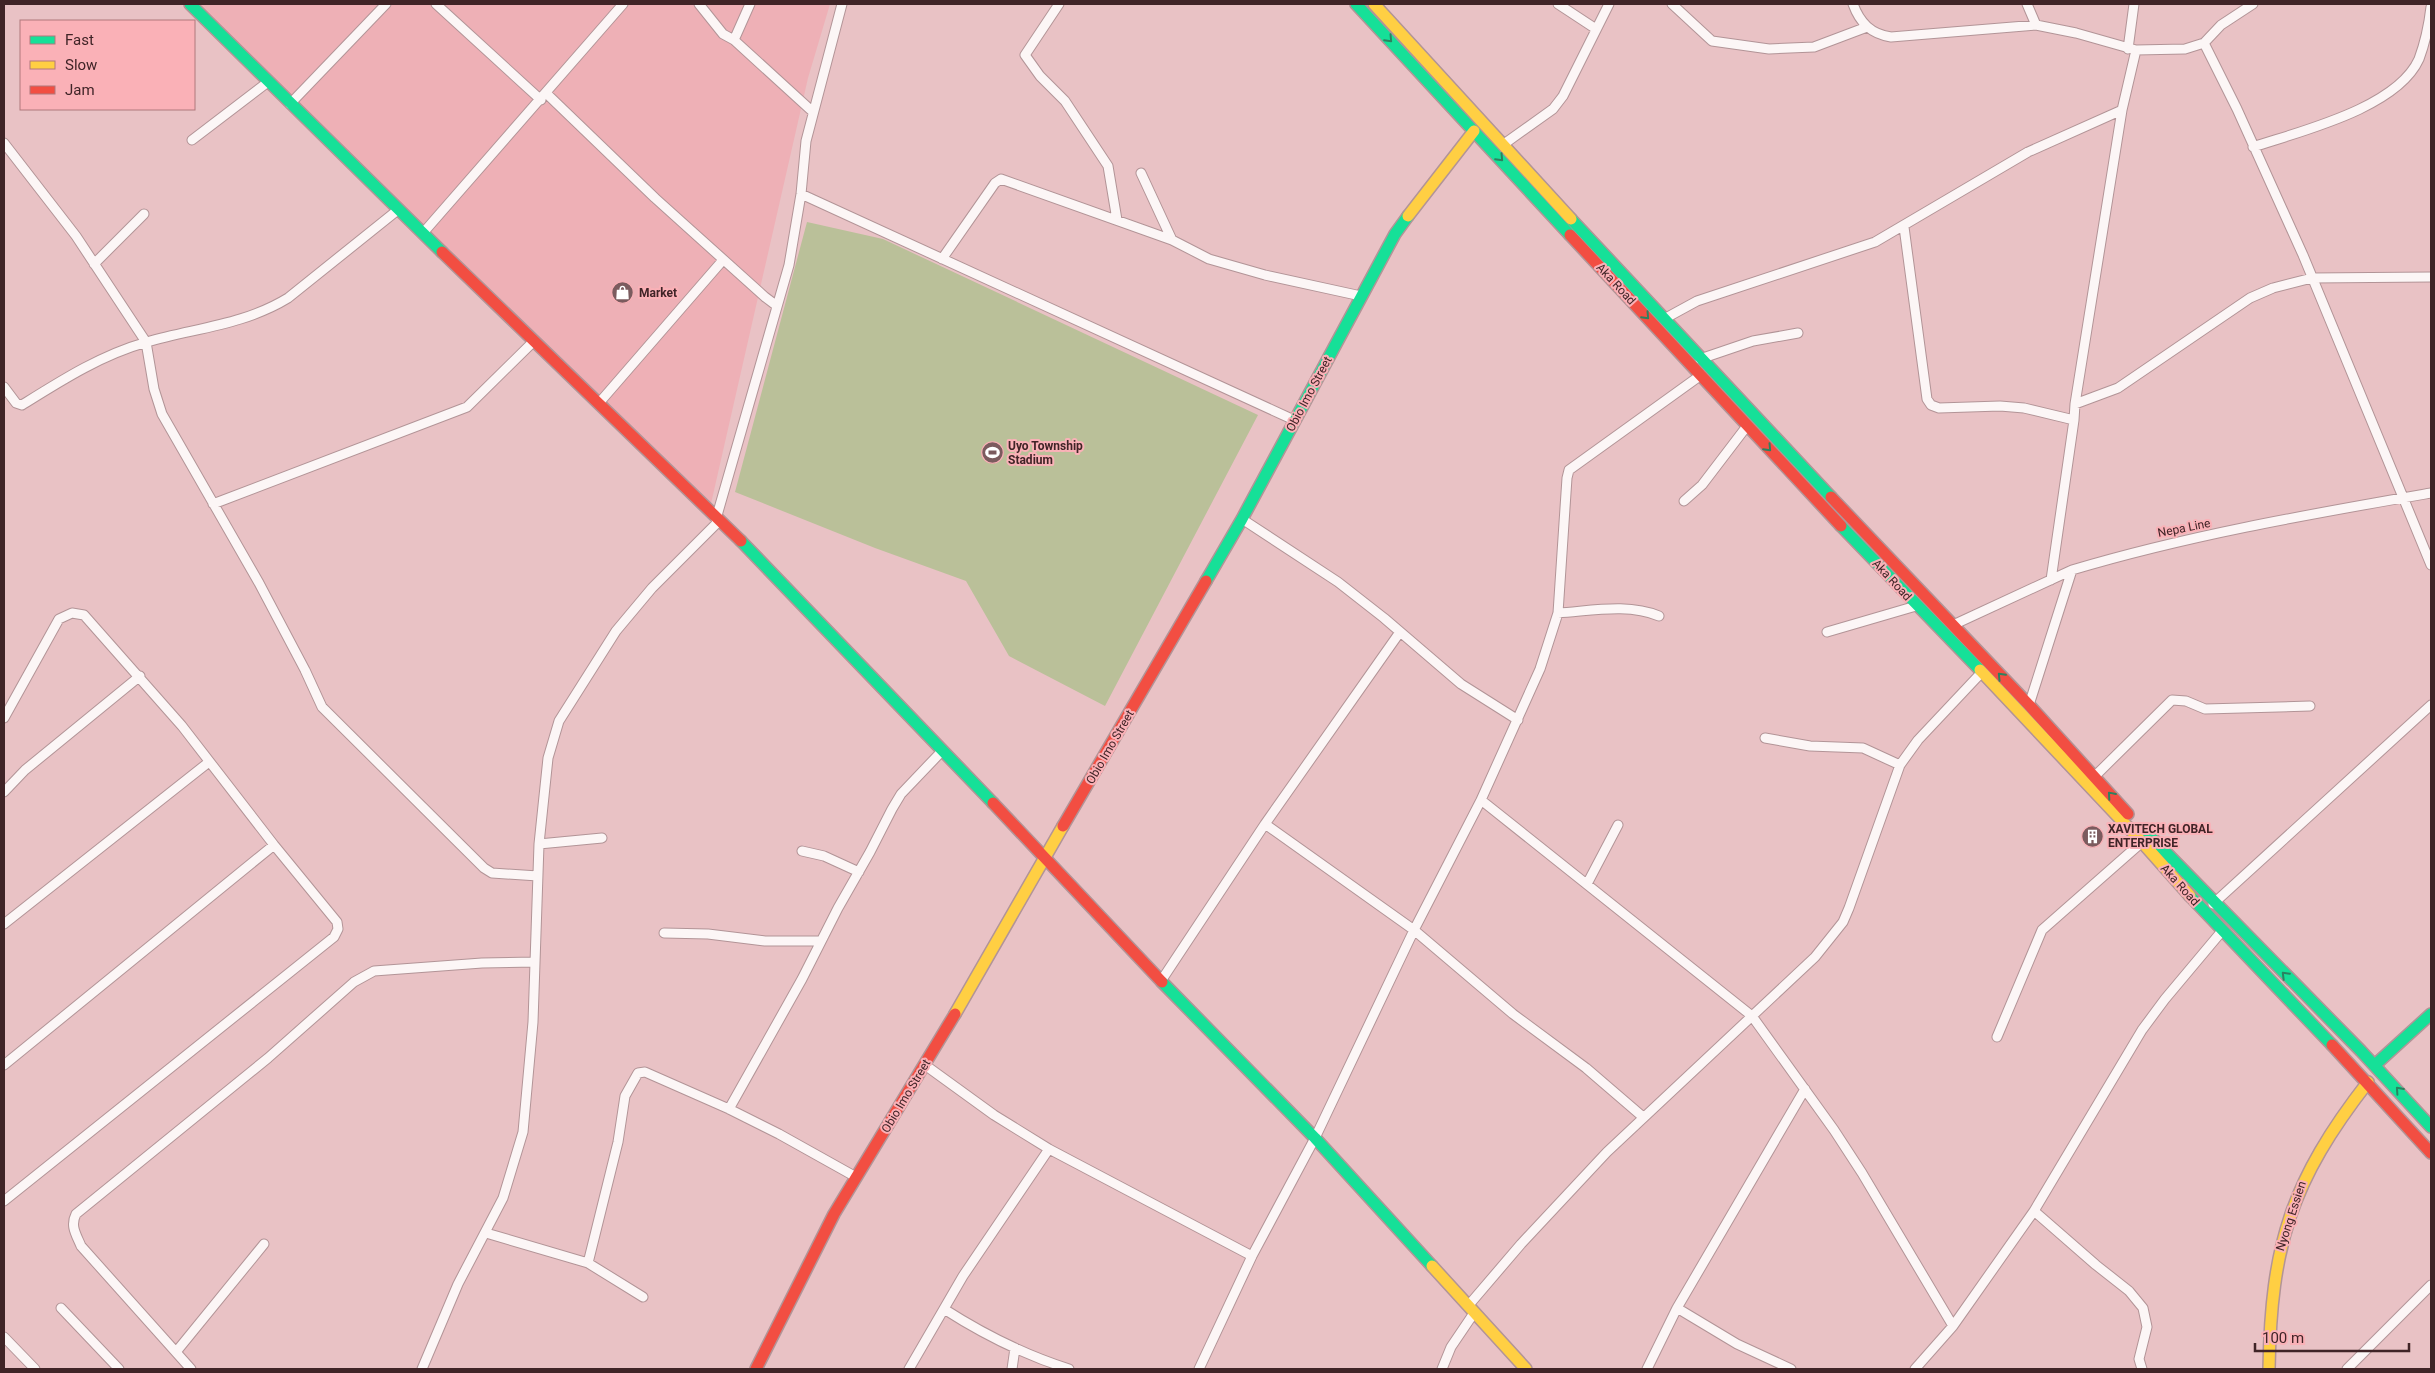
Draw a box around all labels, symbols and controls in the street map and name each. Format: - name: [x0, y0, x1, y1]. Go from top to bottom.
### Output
- legend: [20, 20, 195, 110]
- text: Fast: [65, 31, 94, 49]
- one-way arrow: [1383, 34, 1392, 43]
- text: Slow: [65, 56, 97, 74]
- text: Jam: [65, 81, 95, 99]
- one-way arrow: [1494, 153, 1503, 162]
- street label: Aka Road: [1594, 261, 1638, 307]
- shop icon: Market: [611, 281, 635, 305]
- place label: Market: [639, 286, 677, 300]
- one-way arrow: [1640, 310, 1649, 319]
- street label: Obio Imo Street: [1283, 354, 1335, 434]
- place label: Uyo Township Stadium: [1008, 439, 1083, 467]
- sports icon: Uyo Township Stadium: [980, 441, 1004, 465]
- one-way arrow: [1762, 443, 1771, 452]
- street label: Nepa Line: [2156, 516, 2212, 540]
- street label: Aka Road: [1870, 557, 1914, 603]
- one-way arrow: [1998, 672, 2007, 681]
- street label: Obio Imo Street: [1083, 707, 1137, 786]
- one-way arrow: [2108, 791, 2117, 800]
- place label: XAVITECH GLOBAL ENTERPRISE: [2108, 822, 2213, 850]
- building icon: XAVITECH GLOBAL ENTERPRISE: [2080, 824, 2104, 848]
- street label: Aka Road: [2158, 861, 2202, 909]
- one-way arrow: [2282, 972, 2291, 981]
- street label: Obio Imo Street: [879, 1057, 933, 1135]
- one-way arrow: [2396, 1087, 2405, 1096]
- street label: Nyong Essien: [2273, 1179, 2309, 1253]
- scale bar: [2255, 1320, 2409, 1352]
- text: 100 m: [2262, 1329, 2304, 1347]

